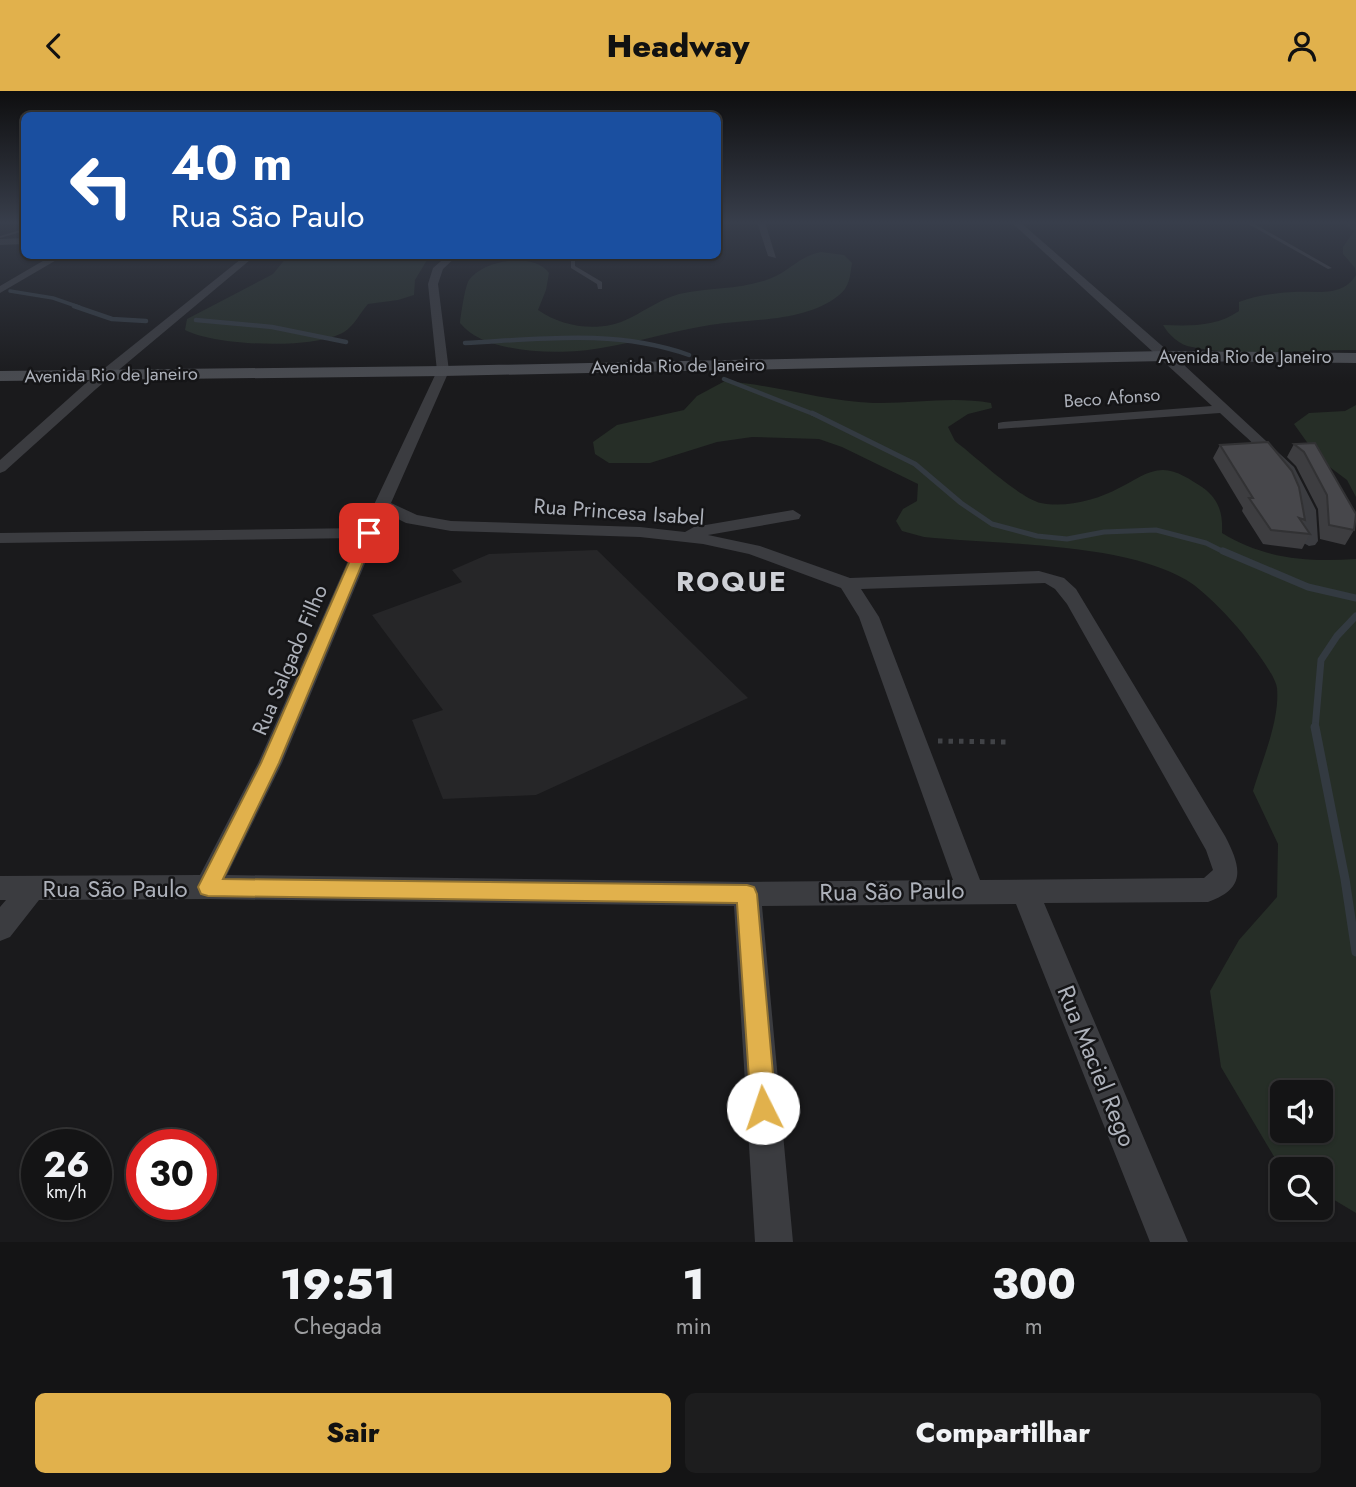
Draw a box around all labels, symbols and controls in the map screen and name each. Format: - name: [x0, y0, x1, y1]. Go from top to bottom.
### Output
- text: Headway: [607, 23, 749, 69]
- icon: back: [35, 27, 73, 65]
- icon: person: [1283, 27, 1321, 65]
- text: 40 m: [171, 128, 293, 198]
- icon: left: [56, 140, 147, 231]
- text: Rua São Paulo: [171, 193, 364, 239]
- street label: Avenida Rio de Janeiro: [1158, 344, 1332, 370]
- street label: Avenida Rio de Janeiro: [591, 351, 765, 381]
- street label: Avenida Rio de Janeiro: [24, 360, 198, 390]
- street label: Beco Afonso: [1063, 382, 1161, 414]
- street label: Rua Princesa Isabel: [533, 491, 705, 533]
- pin: [339, 503, 399, 563]
- icon: arrive: [350, 514, 388, 552]
- district label: ROQUE: [676, 561, 788, 602]
- street label: Rua Salgado Filho: [245, 580, 335, 740]
- street label: Rua São Paulo: [42, 871, 188, 906]
- street label: Rua São Paulo: [819, 872, 965, 910]
- street label: Rua Maciel Rego: [1049, 980, 1145, 1152]
- position arrow: [726, 1071, 800, 1145]
- map controls: [1270, 1080, 1333, 1220]
- button: sound: [1270, 1080, 1333, 1143]
- speed limit sign: 30: [126, 1129, 217, 1220]
- text: 26: [43, 1140, 90, 1190]
- button: search: [1270, 1157, 1333, 1220]
- text: km/h: [46, 1179, 87, 1205]
- text: 19:51: [280, 1254, 396, 1315]
- text: 1: [683, 1254, 705, 1315]
- text: 300: [992, 1254, 1076, 1315]
- text: Chegada: [294, 1309, 382, 1343]
- text: min: [676, 1309, 712, 1343]
- text: m: [1025, 1309, 1043, 1343]
- button: Sair: [35, 1393, 671, 1473]
- button: Compartilhar: [685, 1393, 1321, 1473]

